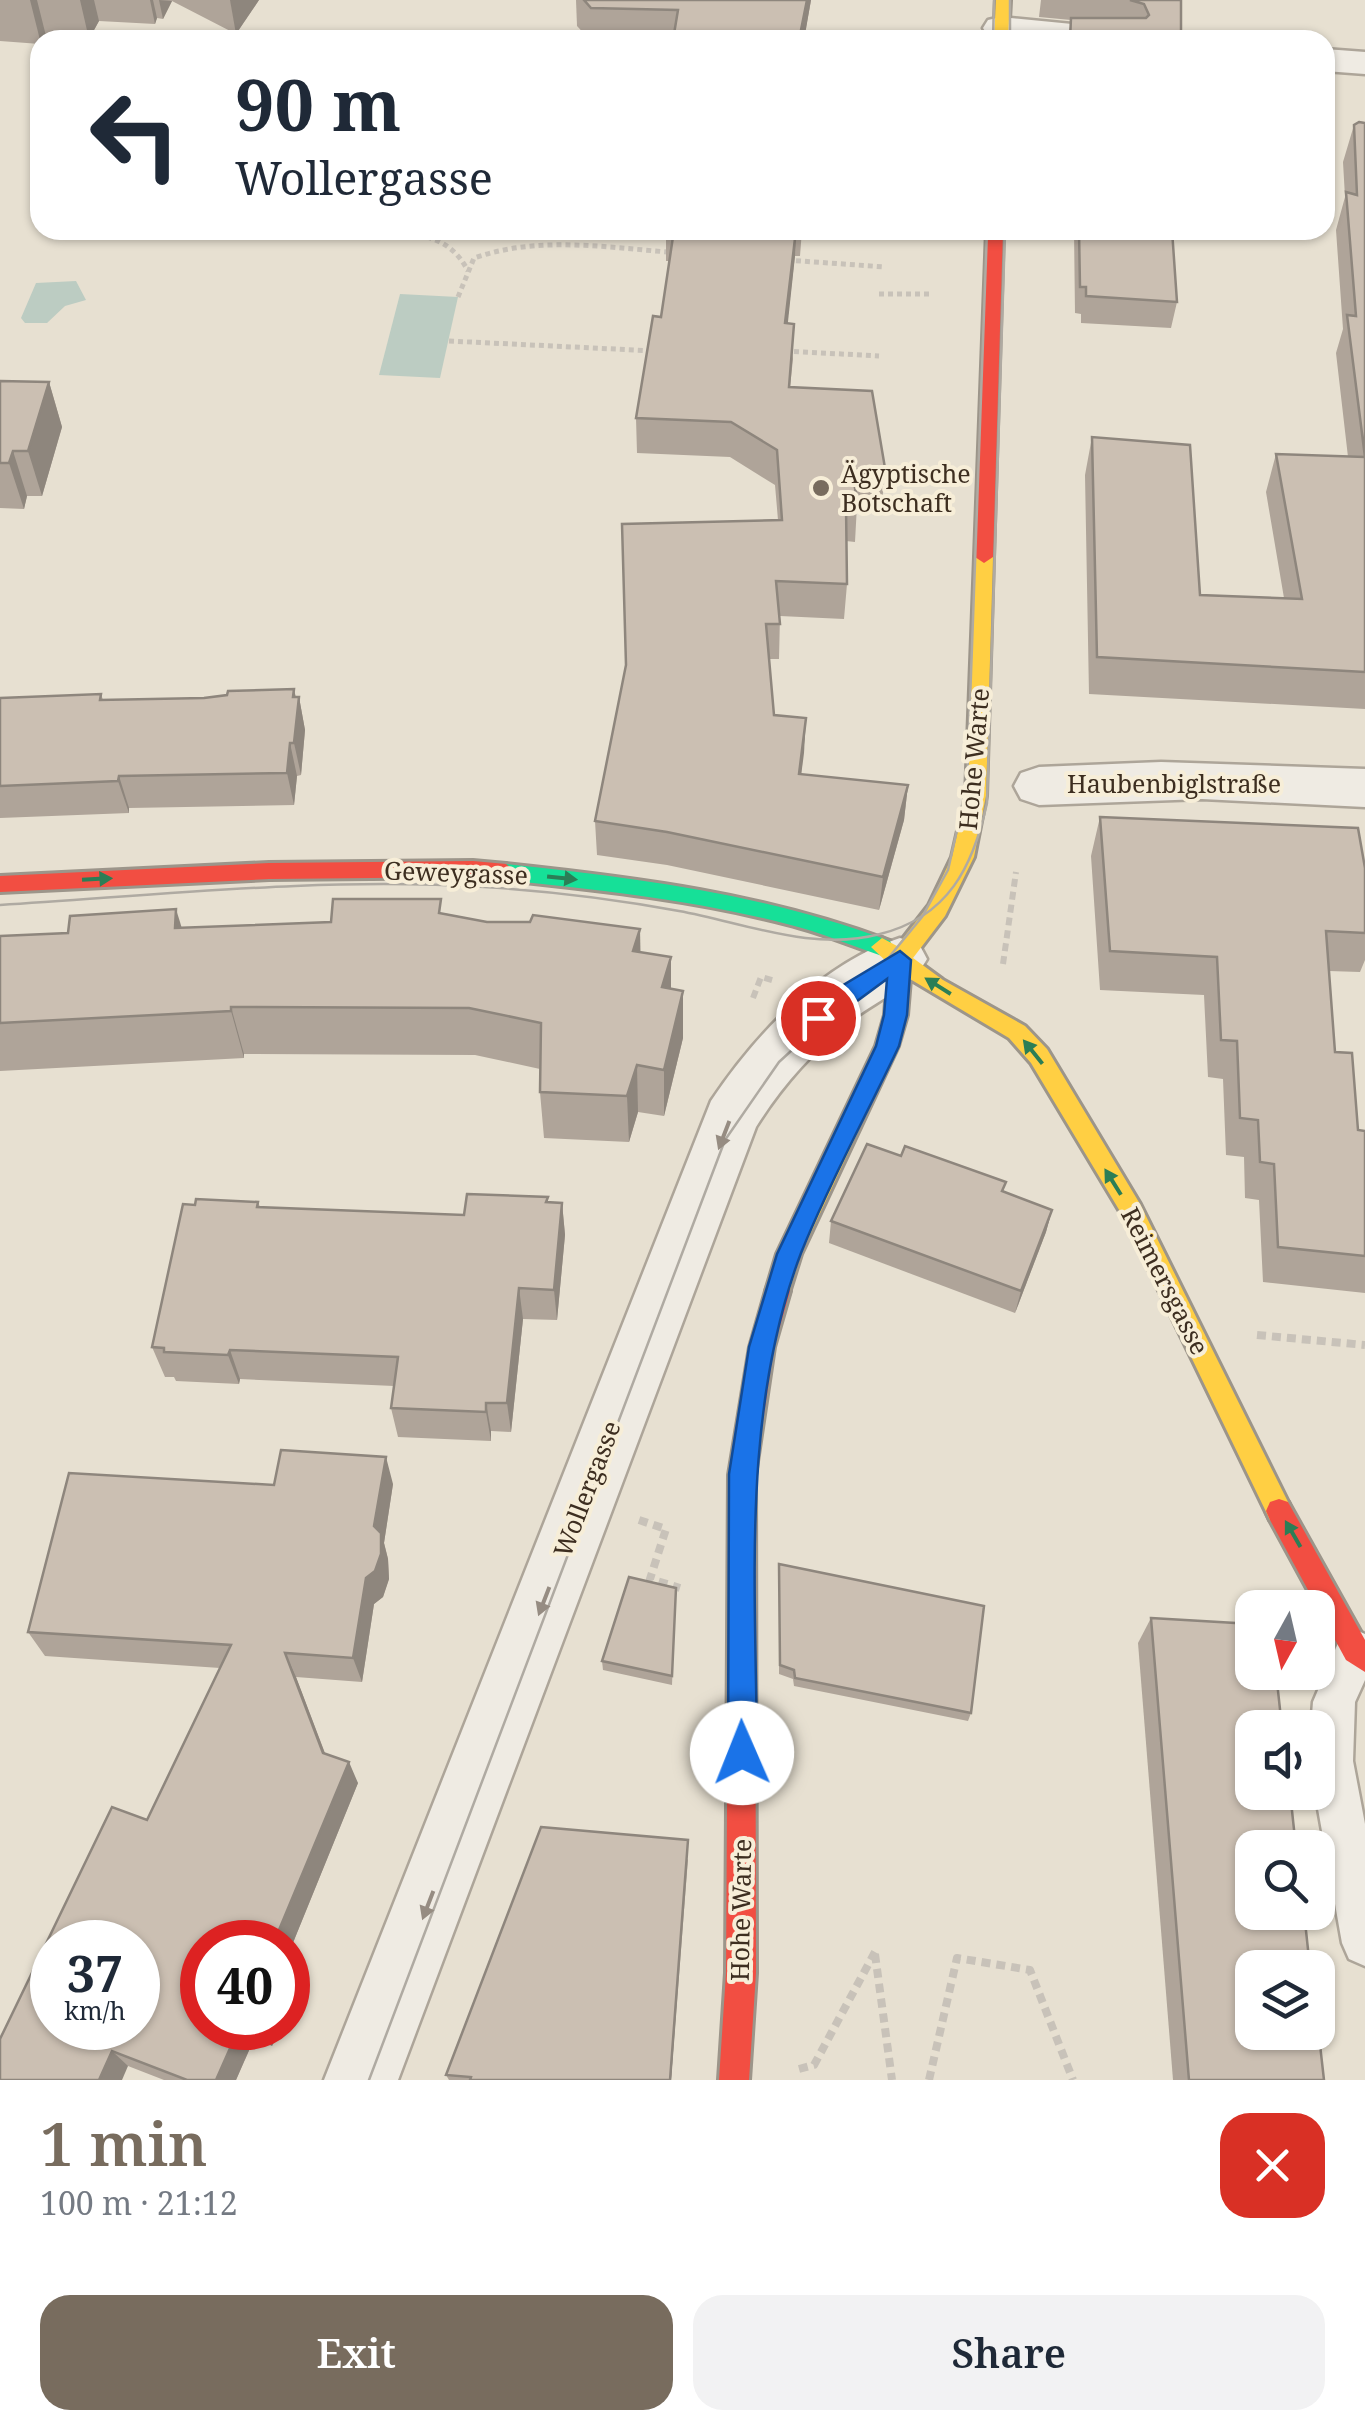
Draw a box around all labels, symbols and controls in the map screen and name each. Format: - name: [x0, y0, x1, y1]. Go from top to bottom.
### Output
- text: 90 m: [235, 56, 401, 152]
- icon: left: [70, 70, 200, 200]
- text: Wollergasse: [235, 147, 493, 208]
- place label: Ägyptische Botschaft: [841, 456, 971, 519]
- marker: Ägyptische Botschaft: [810, 477, 832, 499]
- street label: Hohe Warte: [950, 686, 996, 831]
- street label: Haubenbiglstraße: [1067, 766, 1281, 800]
- street label: Geweygasse: [384, 853, 528, 891]
- one-way arrow: [546, 870, 578, 886]
- one-way arrow: [82, 871, 114, 887]
- pin: [776, 976, 861, 1061]
- one-way arrow: [924, 977, 951, 996]
- icon: arrive: [791, 991, 846, 1046]
- one-way arrow: [1023, 1039, 1044, 1065]
- one-way arrow: [716, 1120, 732, 1150]
- one-way arrow: [1105, 1168, 1123, 1196]
- street label: Reimersgasse: [1114, 1201, 1218, 1360]
- street label: Wollergasse: [545, 1416, 628, 1562]
- one-way arrow: [1285, 1519, 1302, 1548]
- one-way arrow: [536, 1586, 551, 1616]
- north arrow: [1235, 1590, 1335, 1690]
- map controls: [1235, 1590, 1335, 2050]
- position arrow: [690, 1701, 794, 1805]
- button: sound: [1235, 1710, 1335, 1810]
- button: search: [1235, 1830, 1335, 1930]
- street label: Hohe Warte: [722, 1838, 758, 1981]
- one-way arrow: [420, 1890, 435, 1920]
- speed limit sign: 40: [180, 1920, 310, 2050]
- text: 37: [67, 1939, 123, 2007]
- button: layers: [1235, 1950, 1335, 2050]
- text: km/h: [64, 1993, 126, 2027]
- text: 1 min: [40, 2102, 208, 2184]
- button: close: [1220, 2113, 1325, 2218]
- text: 100 m · 21:12: [40, 2181, 238, 2224]
- button: Exit: [40, 2295, 673, 2410]
- button: Share: [693, 2295, 1325, 2410]

